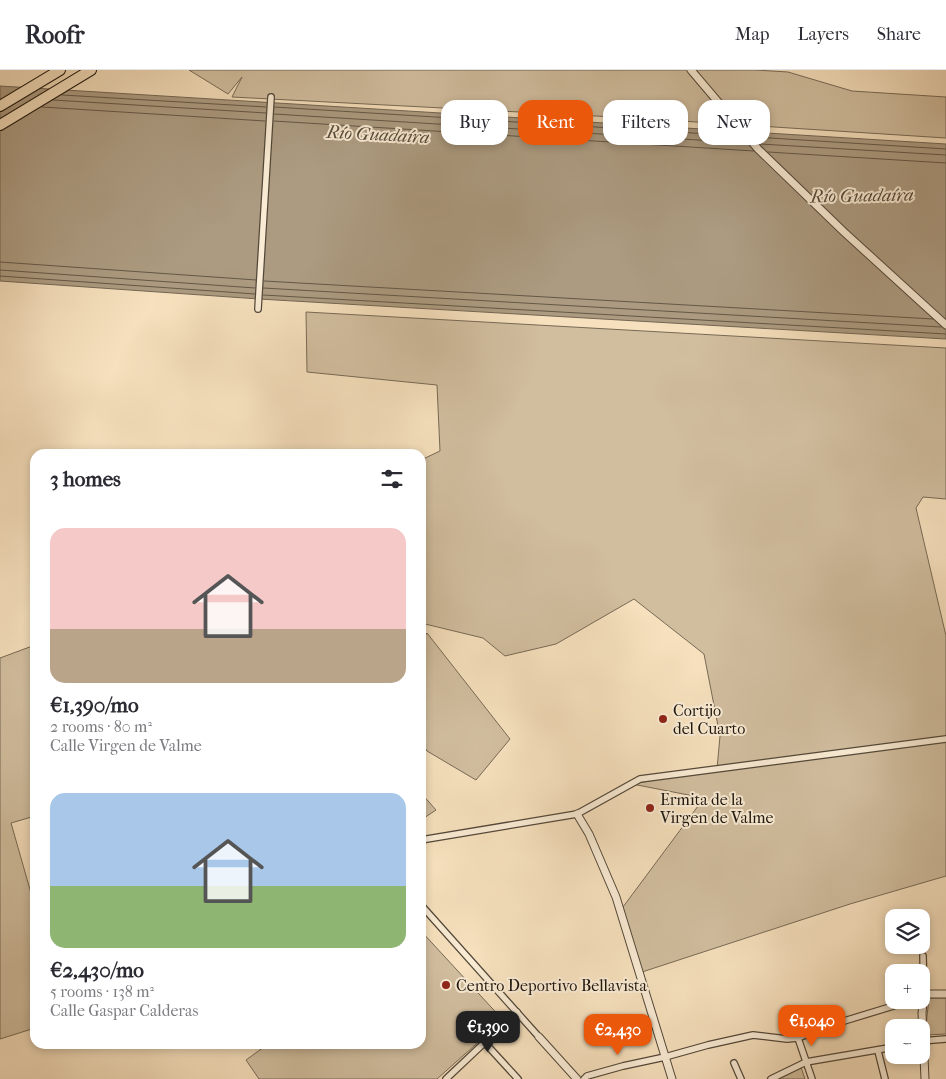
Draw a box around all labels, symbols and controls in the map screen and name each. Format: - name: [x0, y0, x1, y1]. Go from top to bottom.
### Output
- text: Roofr: [25, 21, 84, 49]
- text: Map: [735, 24, 769, 45]
- text: Layers: [797, 24, 849, 45]
- text: Share: [877, 24, 921, 45]
- chip: Buy: [441, 100, 508, 145]
- chip: Rent: [518, 100, 593, 145]
- chip: Filters: [603, 100, 688, 145]
- chip: New: [698, 100, 770, 145]
- water label: Río Guadaíra: [325, 122, 430, 148]
- water label: Río Guadaíra: [809, 185, 914, 207]
- icon: filters: [378, 465, 406, 493]
- text: 3 homes: [50, 467, 121, 491]
- icon: home: [183, 561, 273, 651]
- text: €1,390/mo: [50, 693, 139, 717]
- place label: Cortijo del Cuarto: [673, 701, 745, 738]
- marker: Cortijo del Cuarto: [657, 713, 669, 725]
- text: 2 rooms · 80 m²: [50, 717, 152, 736]
- text: Calle Virgen de Valme: [50, 736, 202, 755]
- place label: Ermita de la Virgen de Valme: [659, 790, 774, 827]
- marker: Ermita de la Virgen de Valme: [644, 802, 656, 814]
- icon: home: [183, 826, 273, 916]
- map controls: [885, 909, 930, 1064]
- button: layers: [885, 909, 930, 954]
- text: €2,430/mo: [50, 958, 144, 982]
- button: +: [885, 964, 930, 1009]
- place label: Centro Deportivo Bellavista: [456, 976, 648, 995]
- marker: Centro Deportivo Bellavista: [440, 979, 452, 991]
- text: 5 rooms · 138 m²: [50, 982, 154, 1001]
- text: Calle Gaspar Calderas: [50, 1001, 198, 1020]
- pin: €1,040: [771, 1004, 853, 1047]
- pin: €1,390: [447, 1010, 529, 1053]
- text: €1,040: [789, 1011, 835, 1030]
- pin: €2,430: [577, 1014, 659, 1056]
- text: €1,390: [467, 1017, 509, 1036]
- button: −: [885, 1019, 930, 1064]
- text: €2,430: [595, 1020, 641, 1039]

